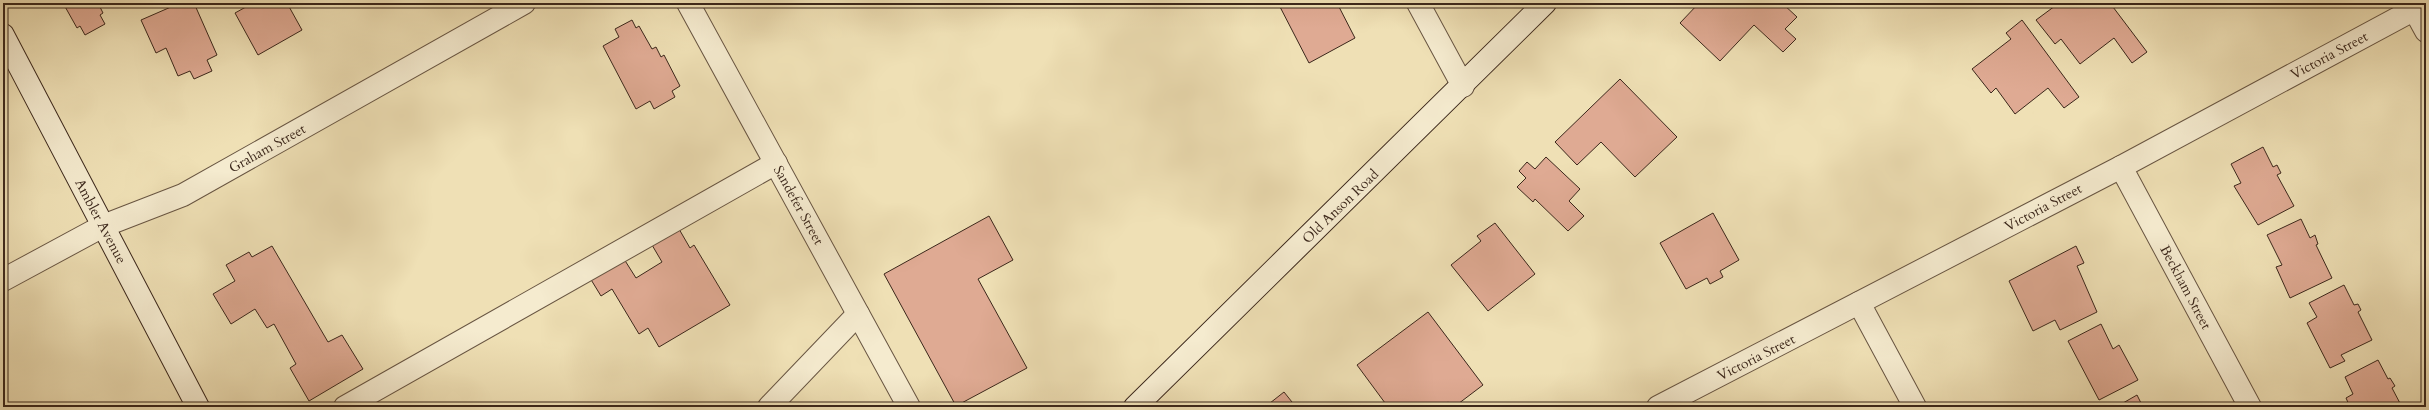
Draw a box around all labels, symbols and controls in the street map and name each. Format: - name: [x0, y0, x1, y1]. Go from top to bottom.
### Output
- street label: Victoria Street: [2287, 27, 2372, 84]
- street label: Graham Street: [225, 119, 310, 177]
- street label: Sandefer Street: [769, 162, 828, 249]
- street label: Old Anson Road: [1298, 165, 1383, 248]
- street label: Ambler Avenue: [70, 175, 131, 267]
- street label: Victoria Street: [2001, 179, 2086, 236]
- street label: Beckham Street: [2155, 242, 2216, 333]
- street label: Victoria Street: [1714, 329, 1799, 385]

